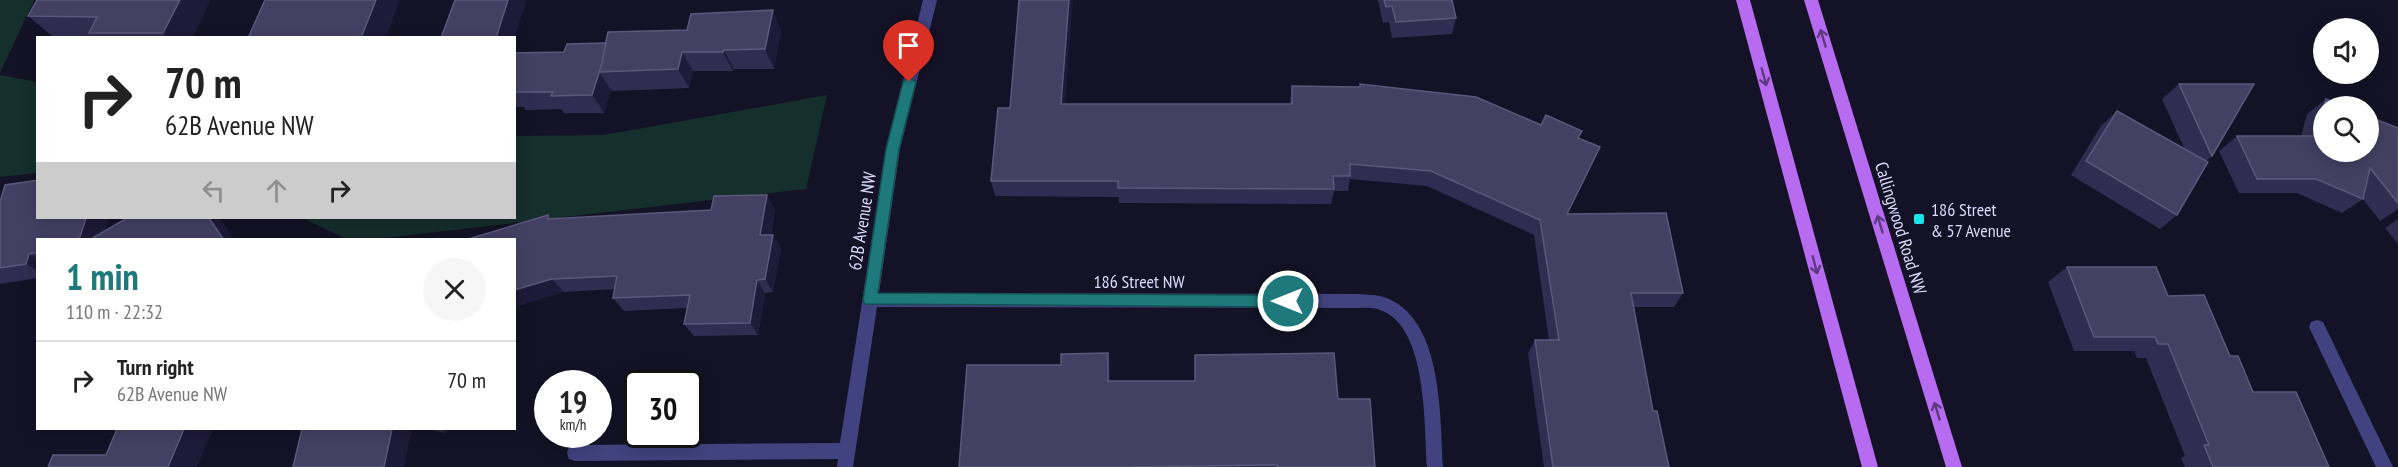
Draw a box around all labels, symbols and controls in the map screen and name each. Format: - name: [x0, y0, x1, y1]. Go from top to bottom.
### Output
- map controls: [2313, 18, 2379, 162]
- button: sound: [2313, 18, 2379, 84]
- pin: [883, 20, 934, 82]
- icon: arrive: [892, 29, 925, 62]
- one-way arrow: [1817, 29, 1828, 48]
- text: 70 m: [165, 55, 242, 110]
- icon: right: [66, 60, 144, 138]
- one-way arrow: [1759, 67, 1770, 86]
- button: search: [2313, 96, 2379, 162]
- text: 62B Avenue NW: [165, 108, 314, 142]
- street label: Callingwood Road NW: [1870, 159, 1932, 297]
- street label: 62B Avenue NW: [843, 170, 881, 272]
- icon: left: [197, 174, 230, 207]
- icon: ahead: [260, 174, 293, 207]
- icon: right: [323, 174, 356, 207]
- place label: 186 Street & 57 Avenue: [1931, 198, 2011, 242]
- marker: 186 Street & 57 Avenue: [1912, 212, 1926, 226]
- one-way arrow: [1874, 215, 1885, 234]
- text: 1 min: [66, 253, 139, 300]
- one-way arrow: [1810, 255, 1821, 274]
- button: close: [423, 258, 486, 321]
- position arrow: [1256, 269, 1320, 333]
- street label: 186 Street NW: [1094, 270, 1184, 293]
- text: 110 m · 22:32: [66, 299, 163, 325]
- text: Turn right: [117, 353, 194, 381]
- icon: right: [66, 364, 99, 397]
- text: 70 m: [447, 366, 486, 394]
- speed limit sign: 30: [624, 370, 702, 448]
- text: 62B Avenue NW: [117, 381, 227, 407]
- text: 19: [559, 382, 587, 421]
- one-way arrow: [1930, 402, 1941, 421]
- text: km/h: [560, 415, 586, 434]

